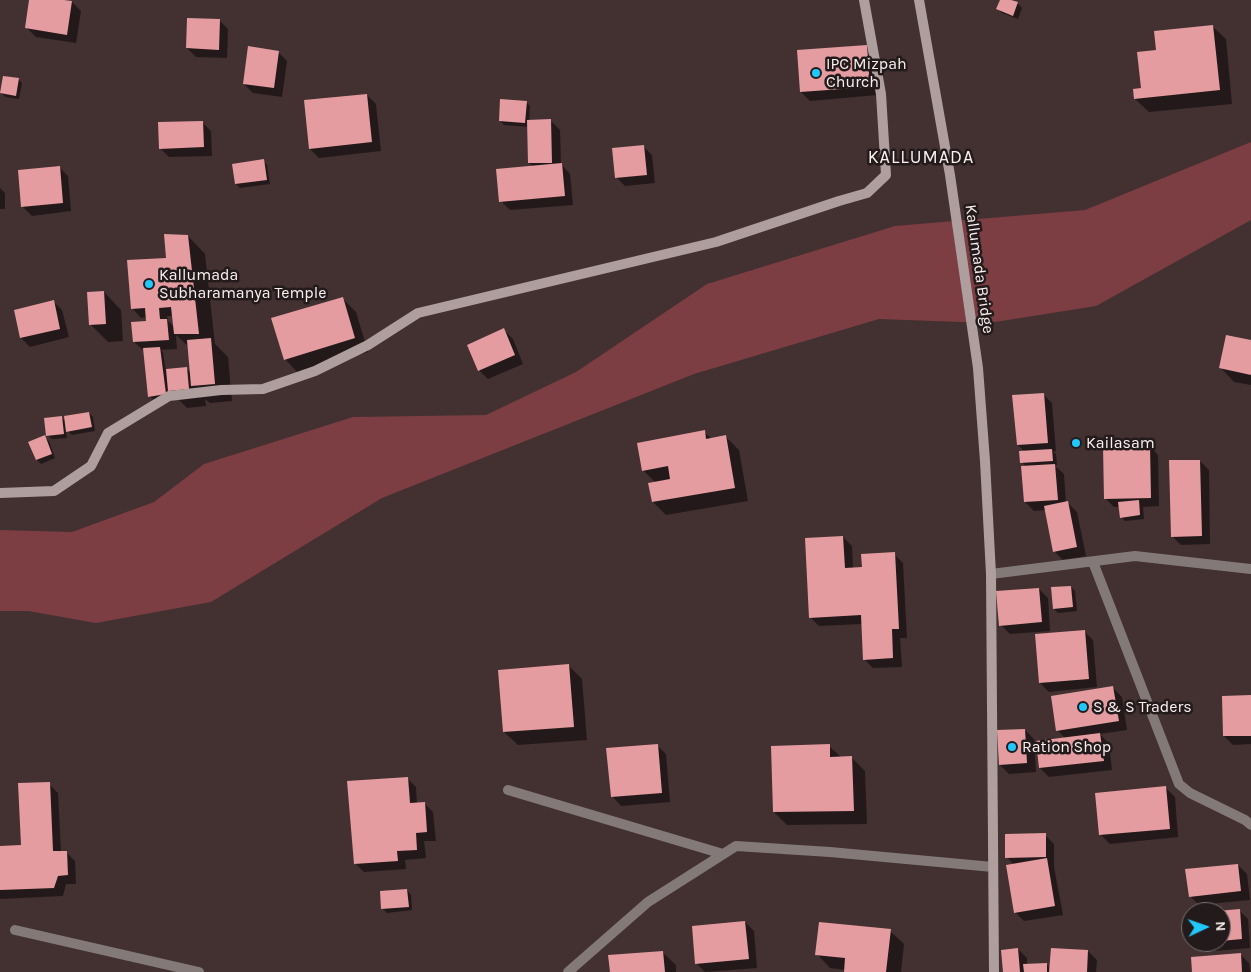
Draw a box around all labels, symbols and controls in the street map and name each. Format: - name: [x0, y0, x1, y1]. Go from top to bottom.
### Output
- place label: IPC Mizpah Church: [826, 54, 907, 92]
- marker: IPC Mizpah Church: [810, 67, 822, 79]
- district label: KALLUMADA: [867, 147, 975, 169]
- street label: Kallumada Bridge: [960, 203, 998, 335]
- place label: Kallumada Subharamanya Temple: [159, 265, 326, 303]
- marker: Kallumada Subharamanya Temple: [143, 278, 155, 290]
- place label: Kailasam: [1086, 433, 1155, 453]
- marker: Kailasam: [1070, 437, 1082, 449]
- place label: S & S Traders: [1093, 697, 1192, 717]
- marker: S & S Traders: [1077, 701, 1089, 713]
- place label: Ration Shop: [1022, 737, 1111, 757]
- marker: Ration Shop: [1006, 741, 1018, 753]
- north arrow: [1181, 902, 1231, 952]
- text: N: [1212, 921, 1229, 932]

